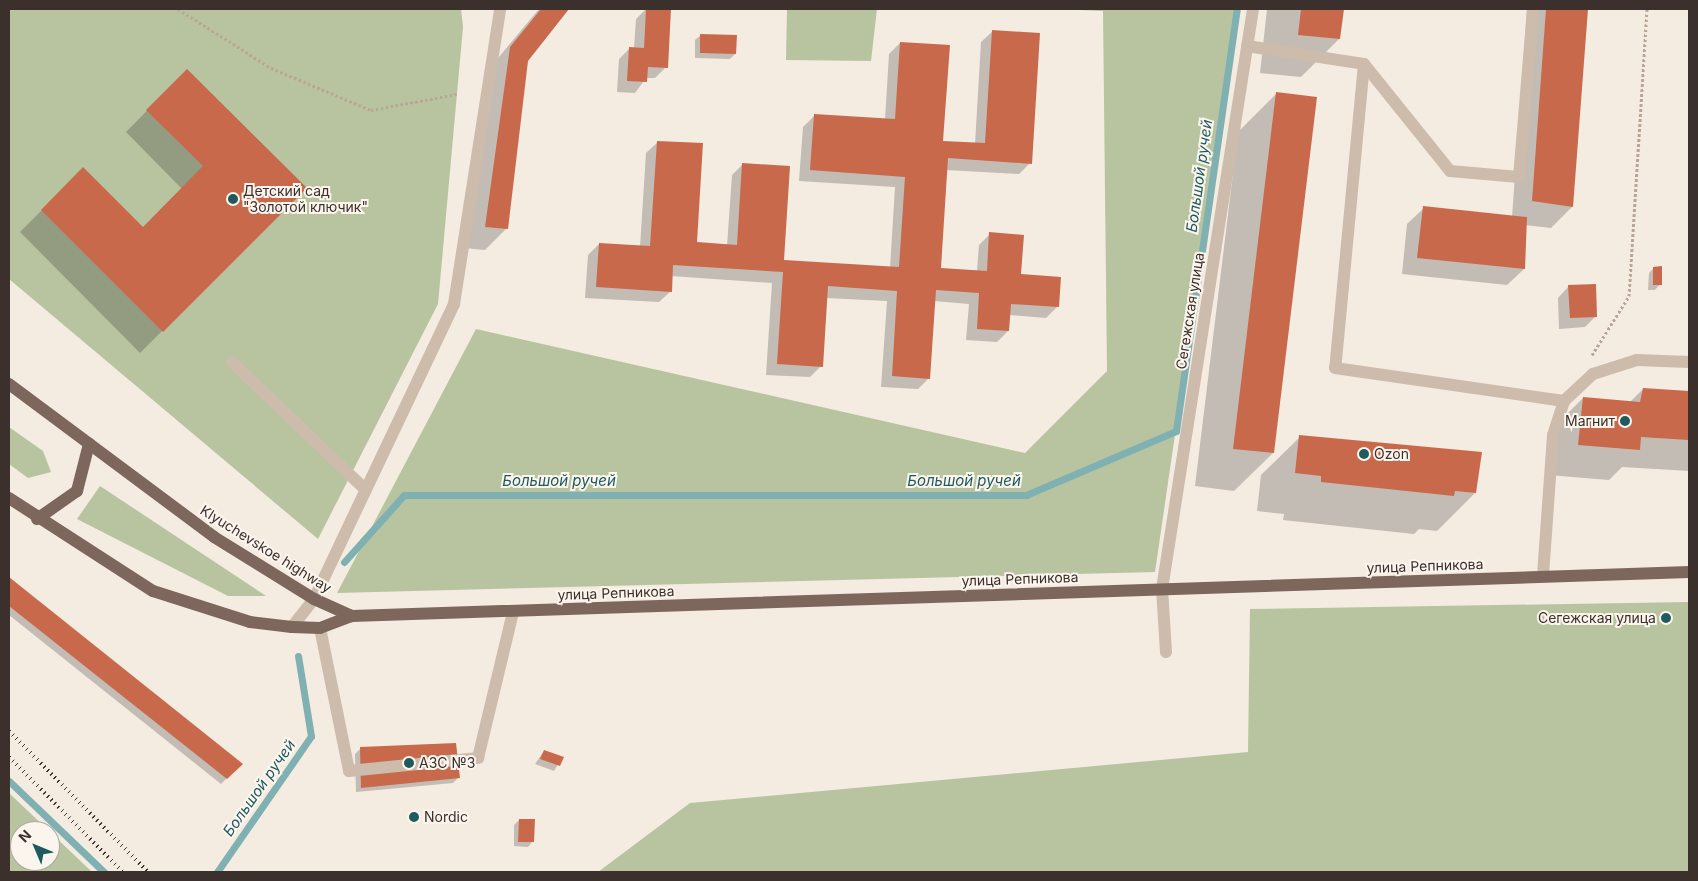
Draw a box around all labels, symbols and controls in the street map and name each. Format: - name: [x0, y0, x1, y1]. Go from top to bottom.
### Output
- water label: Большой ручей: [1182, 119, 1216, 233]
- place label: Детский сад "Золотой ключик": [243, 183, 368, 216]
- marker: Детский сад "Золотой ключик": [227, 193, 239, 205]
- street label: Сегежская улица: [1172, 251, 1208, 371]
- place label: Магнит: [1565, 413, 1615, 429]
- marker: Магнит: [1619, 415, 1631, 427]
- place label: Ozon: [1374, 446, 1409, 462]
- marker: Ozon: [1358, 448, 1370, 460]
- water label: Большой ручей: [502, 472, 616, 490]
- water label: Большой ручей: [907, 472, 1021, 490]
- street label: Klyuchevskoe highway: [197, 502, 335, 596]
- street label: улица Репникова: [1366, 556, 1484, 576]
- street label: улица Репникова: [961, 569, 1079, 589]
- street label: улица Репникова: [557, 583, 675, 603]
- place label: Сегежская улица: [1538, 610, 1656, 626]
- marker: Сегежская улица: [1660, 612, 1672, 624]
- water label: Большой ручей: [219, 736, 299, 840]
- place label: АЗС №3: [419, 755, 475, 771]
- marker: АЗС №3: [403, 757, 415, 769]
- place label: Nordic: [424, 809, 468, 825]
- marker: Nordic: [408, 811, 420, 823]
- north arrow: [10, 821, 60, 871]
- text: N: [15, 826, 35, 846]

